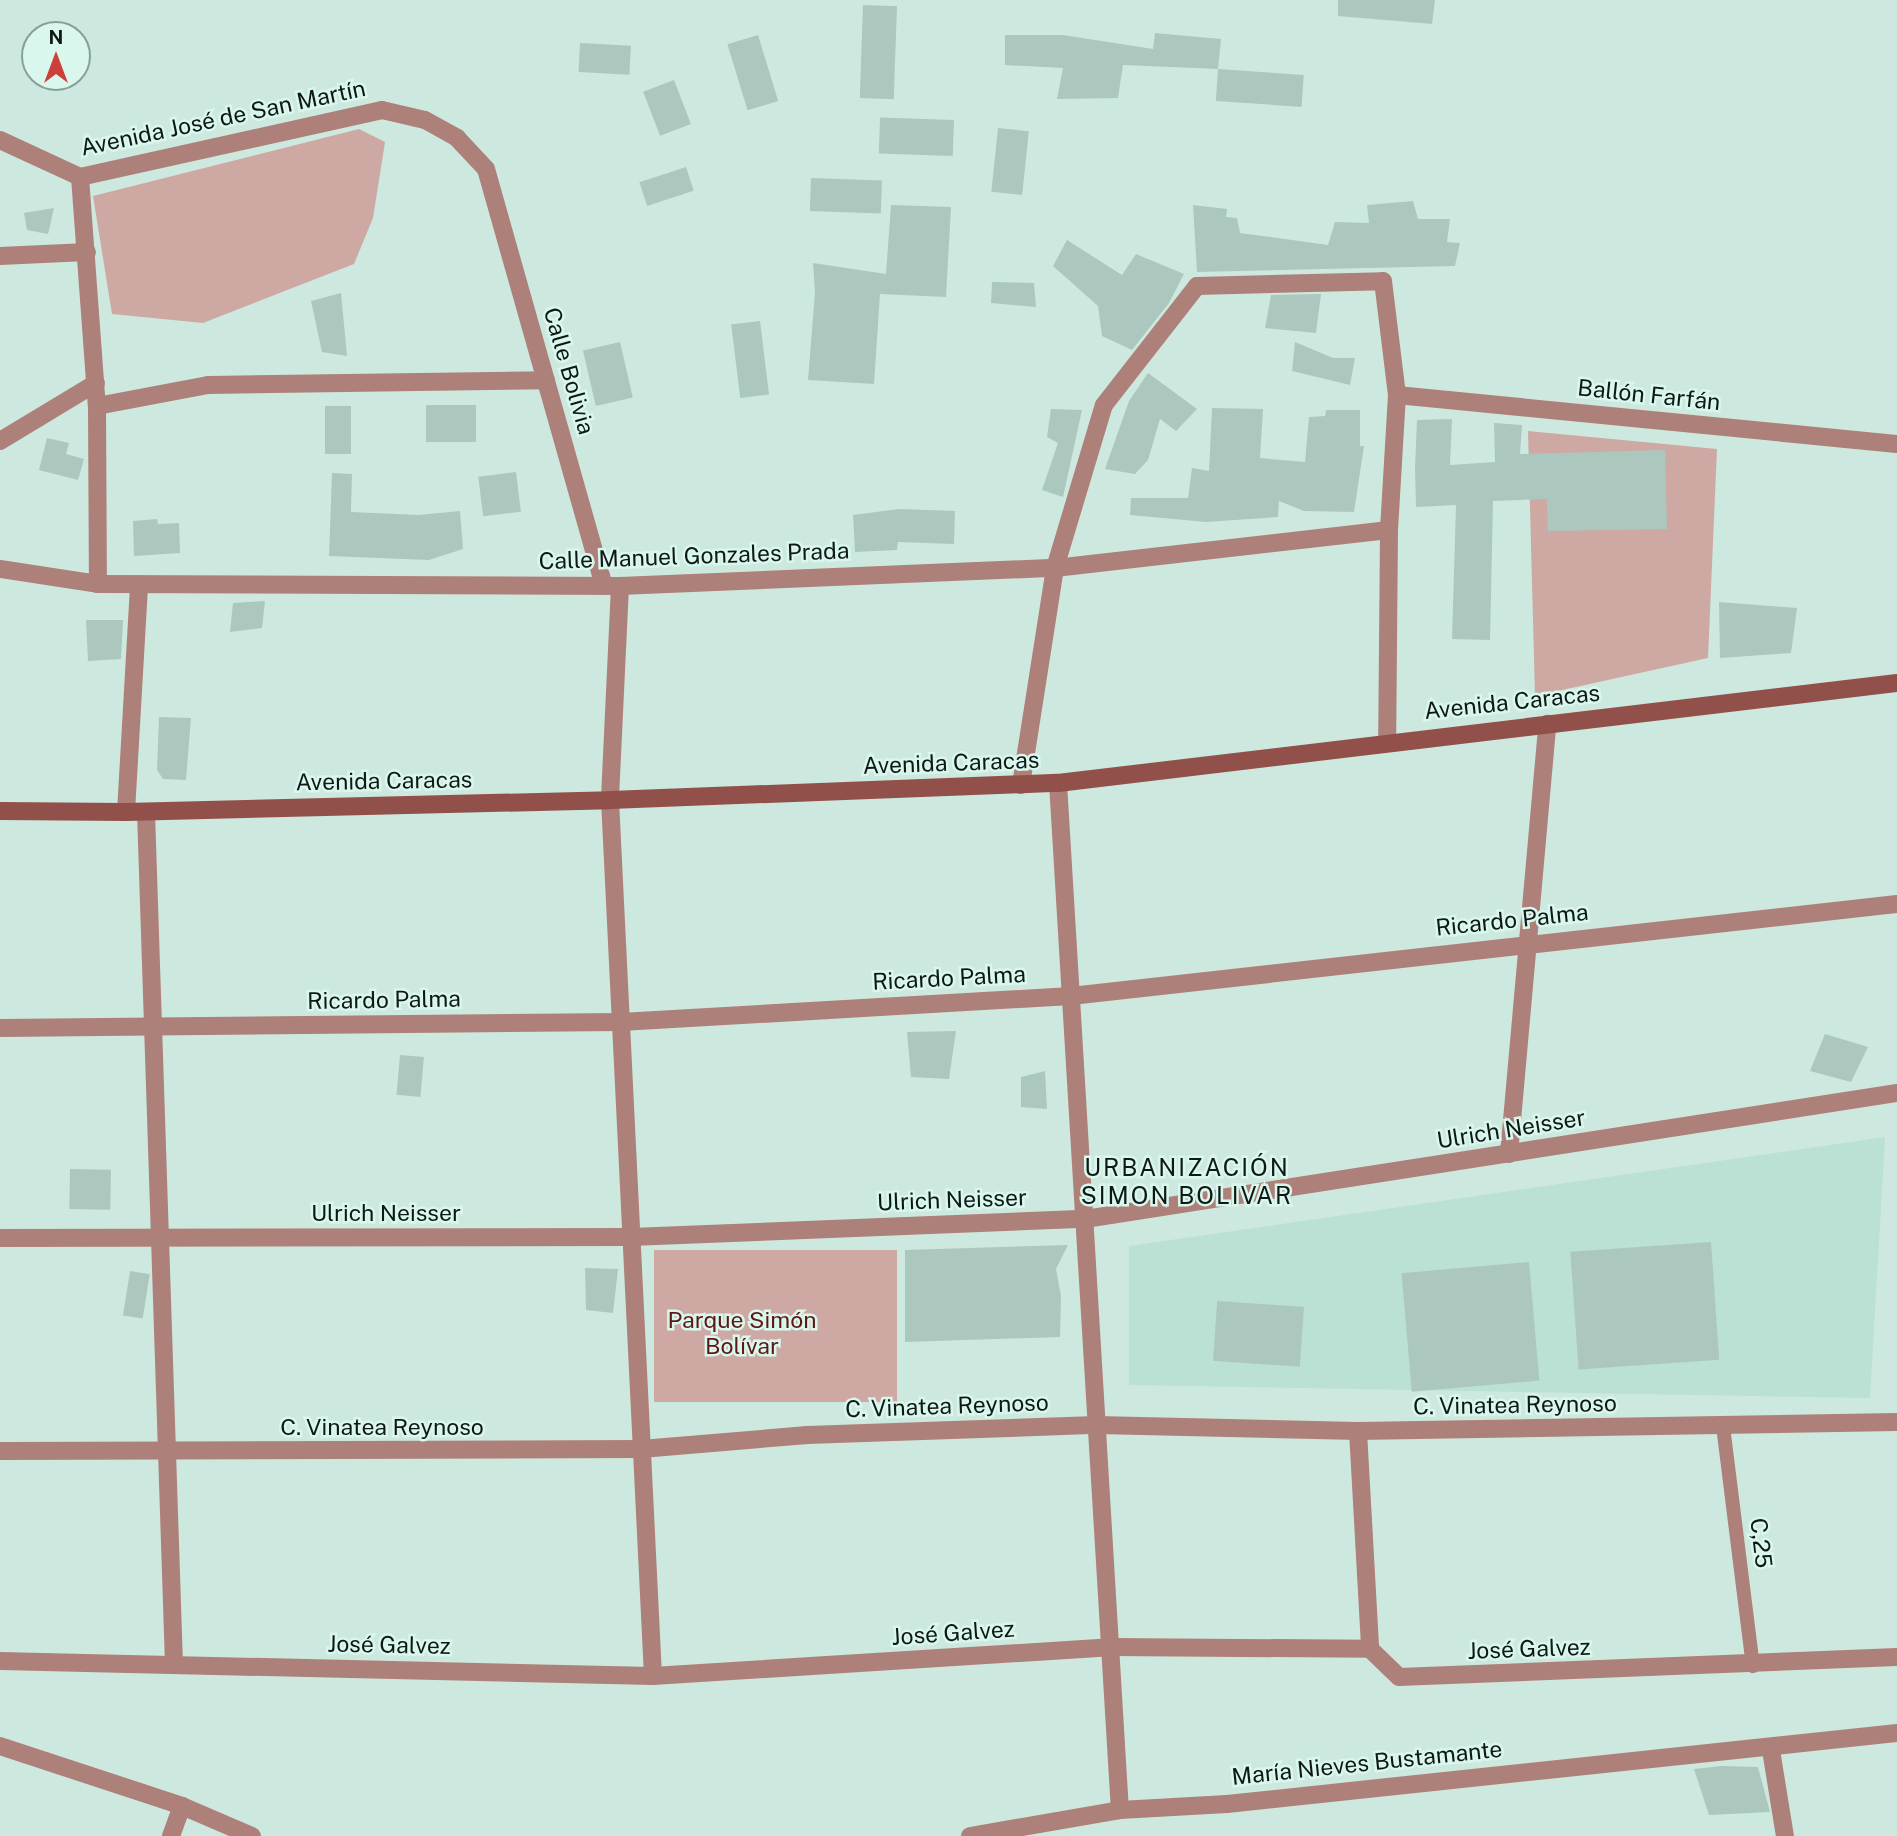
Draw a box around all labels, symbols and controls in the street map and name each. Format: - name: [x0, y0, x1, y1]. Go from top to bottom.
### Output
- north arrow: [21, 21, 91, 91]
- text: N: [49, 26, 63, 48]
- street label: Avenida José de San Martín: [78, 74, 368, 162]
- street label: Calle Bolivia: [538, 304, 600, 438]
- street label: Ballón Farfán: [1576, 374, 1722, 416]
- street label: Calle Manuel Gonzales Prada: [538, 537, 850, 575]
- street label: Avenida Caracas: [1423, 679, 1601, 725]
- street label: Avenida Caracas: [862, 746, 1040, 780]
- street label: Avenida Caracas: [295, 766, 473, 796]
- street label: Ricardo Palma: [1434, 898, 1590, 942]
- street label: Ricardo Palma: [871, 960, 1027, 996]
- street label: Ricardo Palma: [307, 985, 461, 1015]
- street label: Ulrich Neisser: [1435, 1104, 1587, 1154]
- district label: URBANIZACIÓN SIMON BOLIVAR: [1082, 1154, 1292, 1210]
- street label: Ulrich Neisser: [877, 1184, 1027, 1216]
- street label: Ulrich Neisser: [311, 1199, 461, 1227]
- park label: Parque Simón Bolívar: [667, 1306, 817, 1360]
- street label: C. Vinatea Reynoso: [844, 1389, 1050, 1423]
- street label: C. Vinatea Reynoso: [1413, 1389, 1617, 1421]
- street label: C. Vinatea Reynoso: [280, 1413, 484, 1441]
- street label: C,25: [1744, 1516, 1778, 1570]
- street label: José Galvez: [890, 1615, 1016, 1651]
- street label: José Galvez: [327, 1630, 451, 1660]
- street label: José Galvez: [1467, 1633, 1591, 1665]
- street label: María Nieves Bustamante: [1230, 1735, 1504, 1791]

